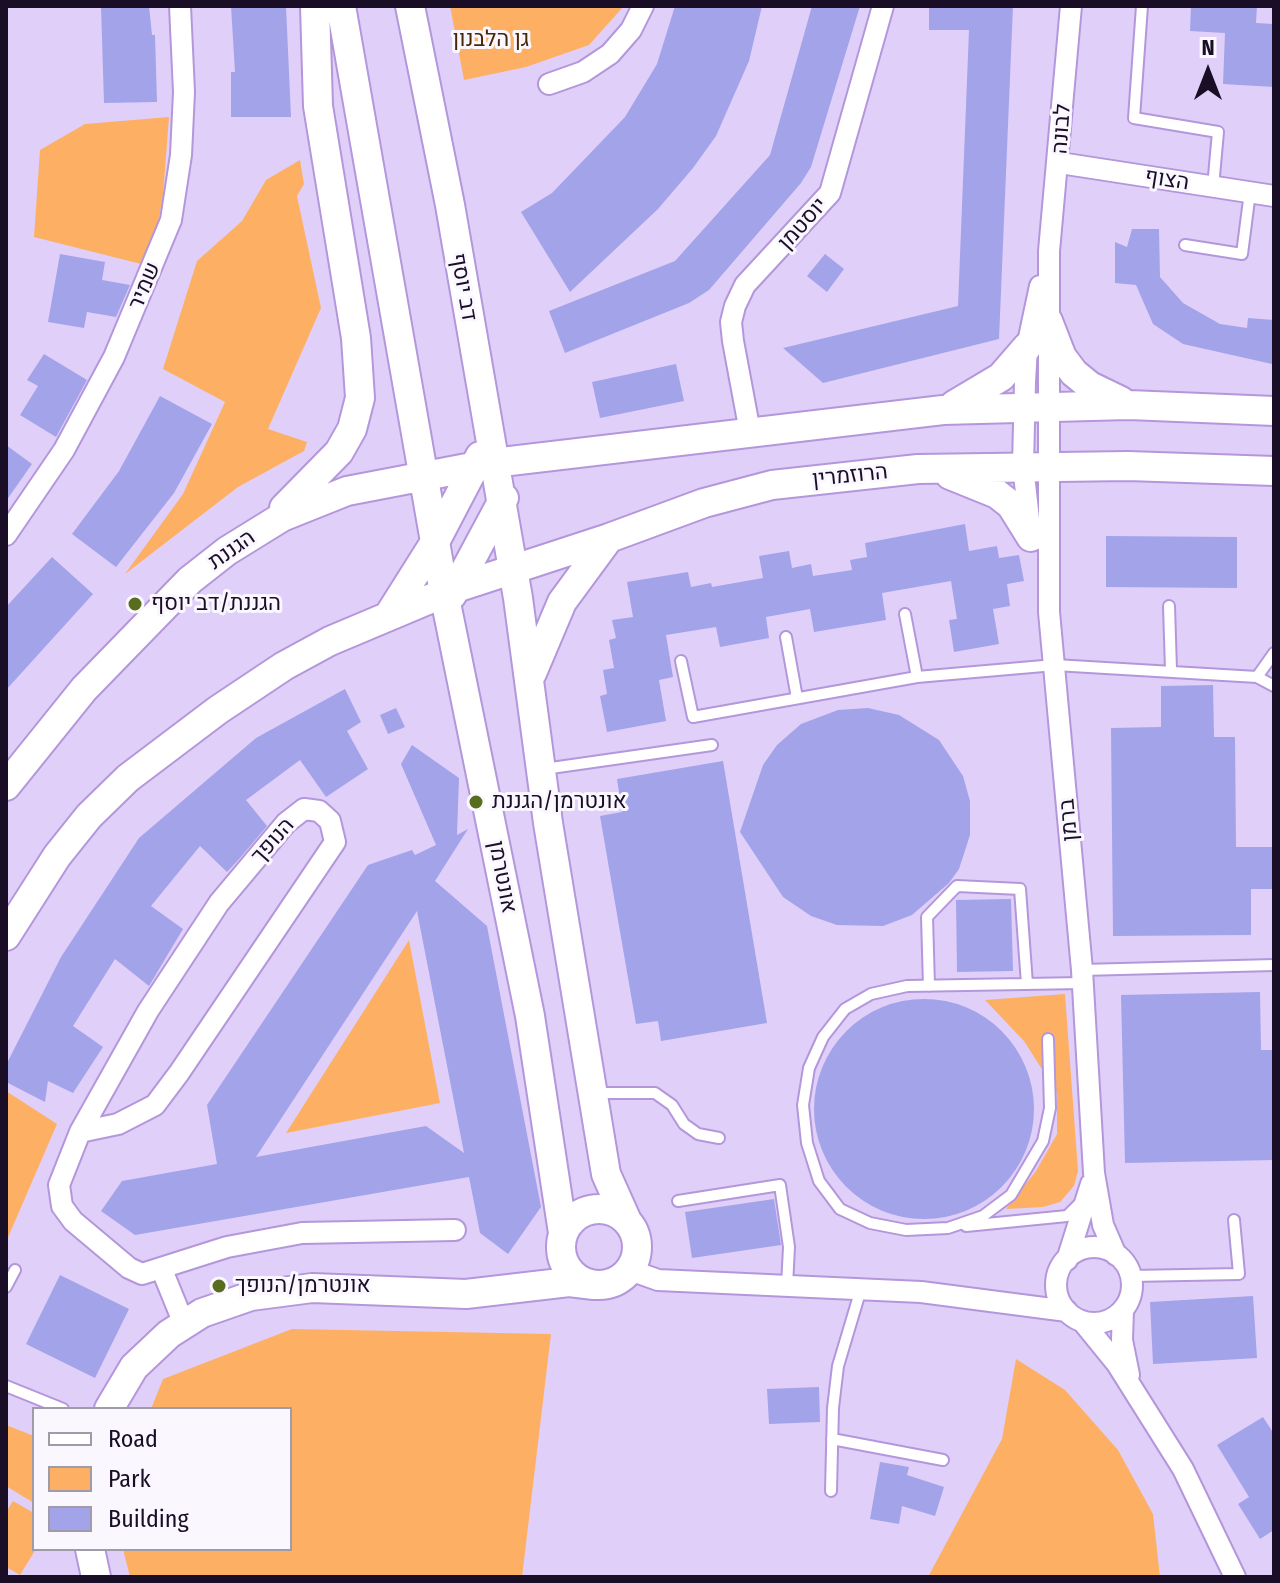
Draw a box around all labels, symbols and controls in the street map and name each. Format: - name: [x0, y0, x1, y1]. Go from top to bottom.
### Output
- park label: גן הלבנון: [453, 27, 529, 53]
- north arrow: [1168, 32, 1248, 112]
- text: N: [1201, 34, 1215, 61]
- street label: לבונה: [1047, 103, 1077, 155]
- street label: הצוף: [1143, 163, 1191, 197]
- street label: יוסטמן: [773, 193, 833, 255]
- street label: דב יוסף: [444, 251, 482, 323]
- street label: שמיר: [123, 258, 167, 314]
- street label: הרוזמרין: [811, 459, 889, 493]
- street label: הגננת: [203, 525, 261, 575]
- place label: הגננת/דב יוסף: [151, 591, 281, 617]
- marker: הגננת/דב יוסף: [126, 595, 144, 613]
- place label: אונטרמן/הגננת: [492, 789, 627, 815]
- marker: אונטרמן/הגננת: [467, 793, 485, 811]
- street label: ברמן: [1054, 798, 1084, 842]
- street label: הנופך: [246, 813, 300, 869]
- street label: אונטרמן: [482, 839, 522, 915]
- place label: אונטרמן/הנופך: [235, 1273, 371, 1299]
- marker: אונטרמן/הנופך: [210, 1277, 228, 1295]
- legend: [32, 1407, 292, 1551]
- text: Road: [108, 1425, 158, 1453]
- text: Park: [108, 1465, 151, 1493]
- text: Building: [108, 1505, 189, 1533]

